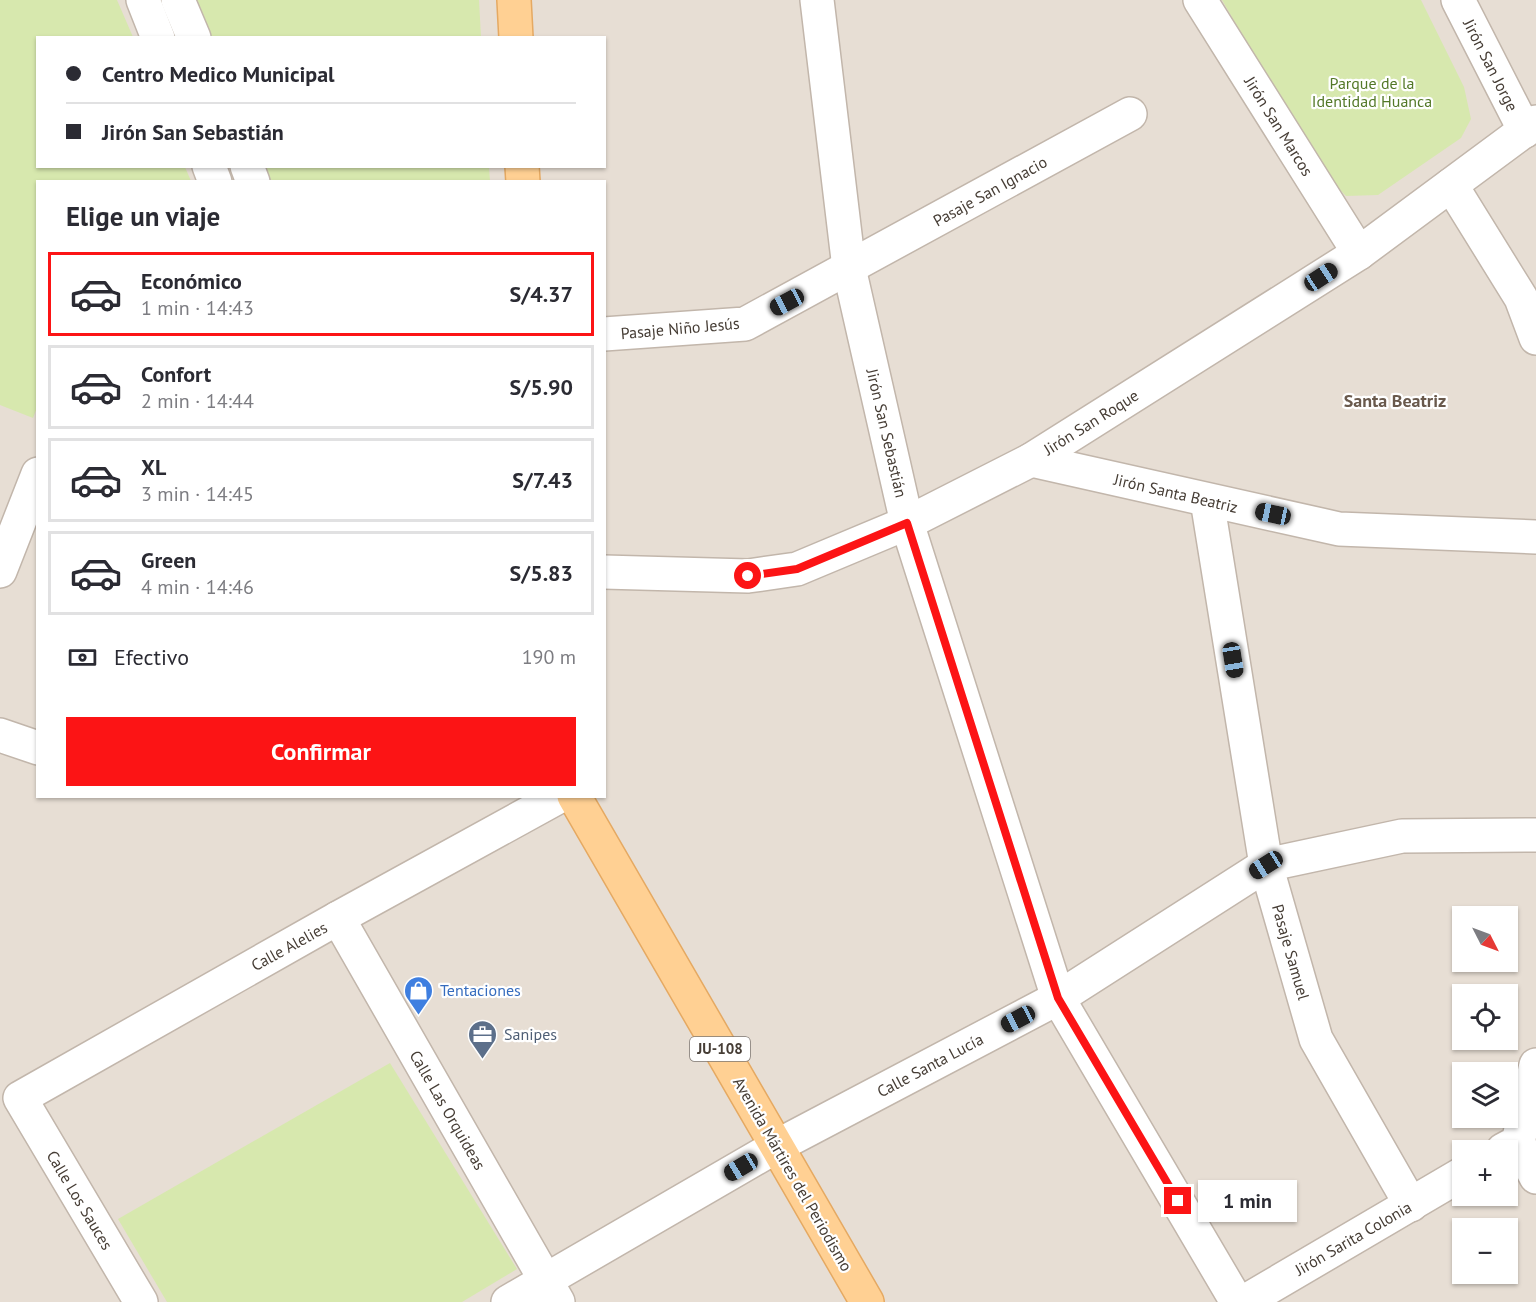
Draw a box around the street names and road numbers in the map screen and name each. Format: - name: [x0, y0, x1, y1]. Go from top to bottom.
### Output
- street label: Jirón San Jorge: [1459, 15, 1523, 114]
- street label: Jirón San Marcos: [1240, 72, 1318, 180]
- street label: Pasaje San Ignacio: [930, 151, 1050, 231]
- street label: Pasaje Niño Jesús: [620, 313, 741, 343]
- street label: Jirón San Sebastián: [862, 366, 912, 499]
- street label: Jirón San Roque: [1039, 385, 1142, 460]
- street label: Jirón Santa Beatriz: [1111, 469, 1240, 517]
- street label: Pasaje Samuel: [1268, 902, 1314, 1002]
- street label: Calle Alelies: [247, 917, 331, 975]
- street label: Calle Santa Lucía: [873, 1029, 987, 1101]
- road number: JU-108: [690, 1037, 750, 1061]
- street label: Calle Las Orquideas: [406, 1047, 490, 1174]
- street label: Avenida Mártires del Periodismo: [729, 1073, 857, 1275]
- street label: Calle Los Sauces: [43, 1147, 118, 1253]
- street label: Jirón Sarita Colonia: [1290, 1197, 1415, 1280]

